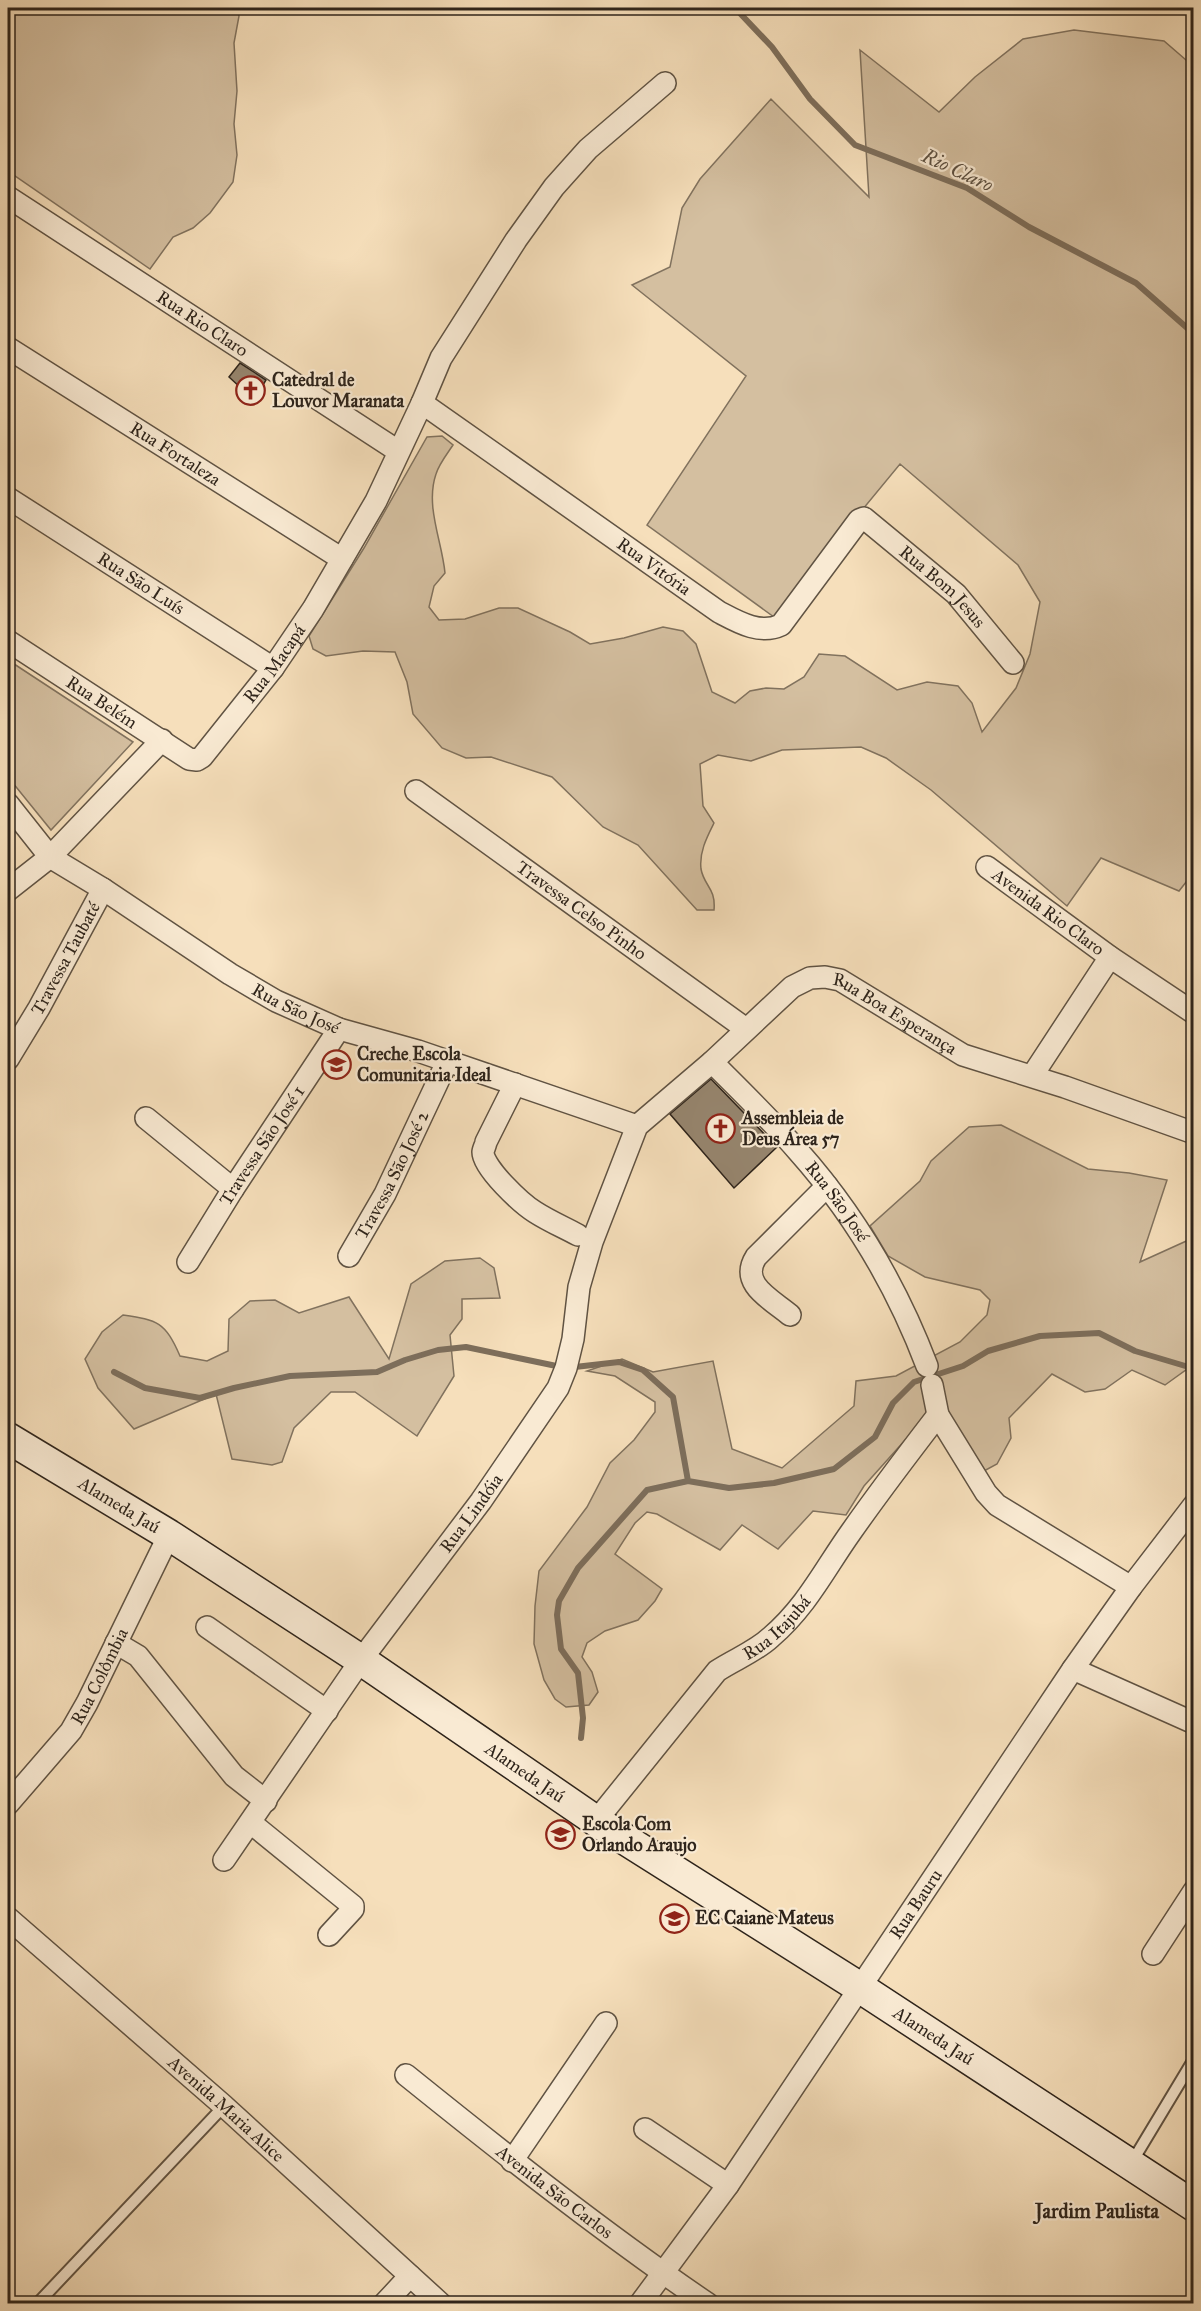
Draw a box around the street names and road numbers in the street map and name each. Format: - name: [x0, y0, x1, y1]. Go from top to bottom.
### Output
- street label: Rua Rio Claro: [152, 286, 252, 361]
- street label: Rua Fortaleza: [126, 417, 225, 491]
- street label: Rua Vitória: [613, 533, 696, 600]
- street label: Rua Bom Jesus: [895, 541, 990, 632]
- street label: Rua São Luís: [93, 547, 189, 619]
- street label: Rua Macapá: [238, 620, 310, 707]
- street label: Rua Belém: [62, 671, 142, 733]
- street label: Travessa Celso Pinho: [512, 856, 651, 965]
- street label: Avenida Rio Claro: [987, 863, 1109, 960]
- street label: Travessa Taubaté: [26, 898, 105, 1019]
- street label: Rua Boa Esperança: [831, 968, 961, 1060]
- street label: Rua São José: [248, 978, 344, 1039]
- street label: Travessa São José 1: [215, 1081, 309, 1209]
- street label: Travessa São José 2: [350, 1107, 434, 1243]
- street label: Rua São José: [801, 1157, 874, 1247]
- street label: Rua Lindóia: [435, 1469, 508, 1557]
- street label: Alameda Jaú: [74, 1471, 165, 1538]
- street label: Rua Itajubá: [739, 1591, 816, 1665]
- street label: Rua Colômbia: [66, 1624, 133, 1729]
- street label: Alameda Jaú: [480, 1737, 570, 1808]
- street label: Rua Bauru: [885, 1865, 947, 1943]
- street label: Alameda Jaú: [888, 2001, 978, 2070]
- street label: Avenida Maria Alice: [163, 2051, 289, 2167]
- street label: Avenida São Carlos: [491, 2140, 617, 2243]

